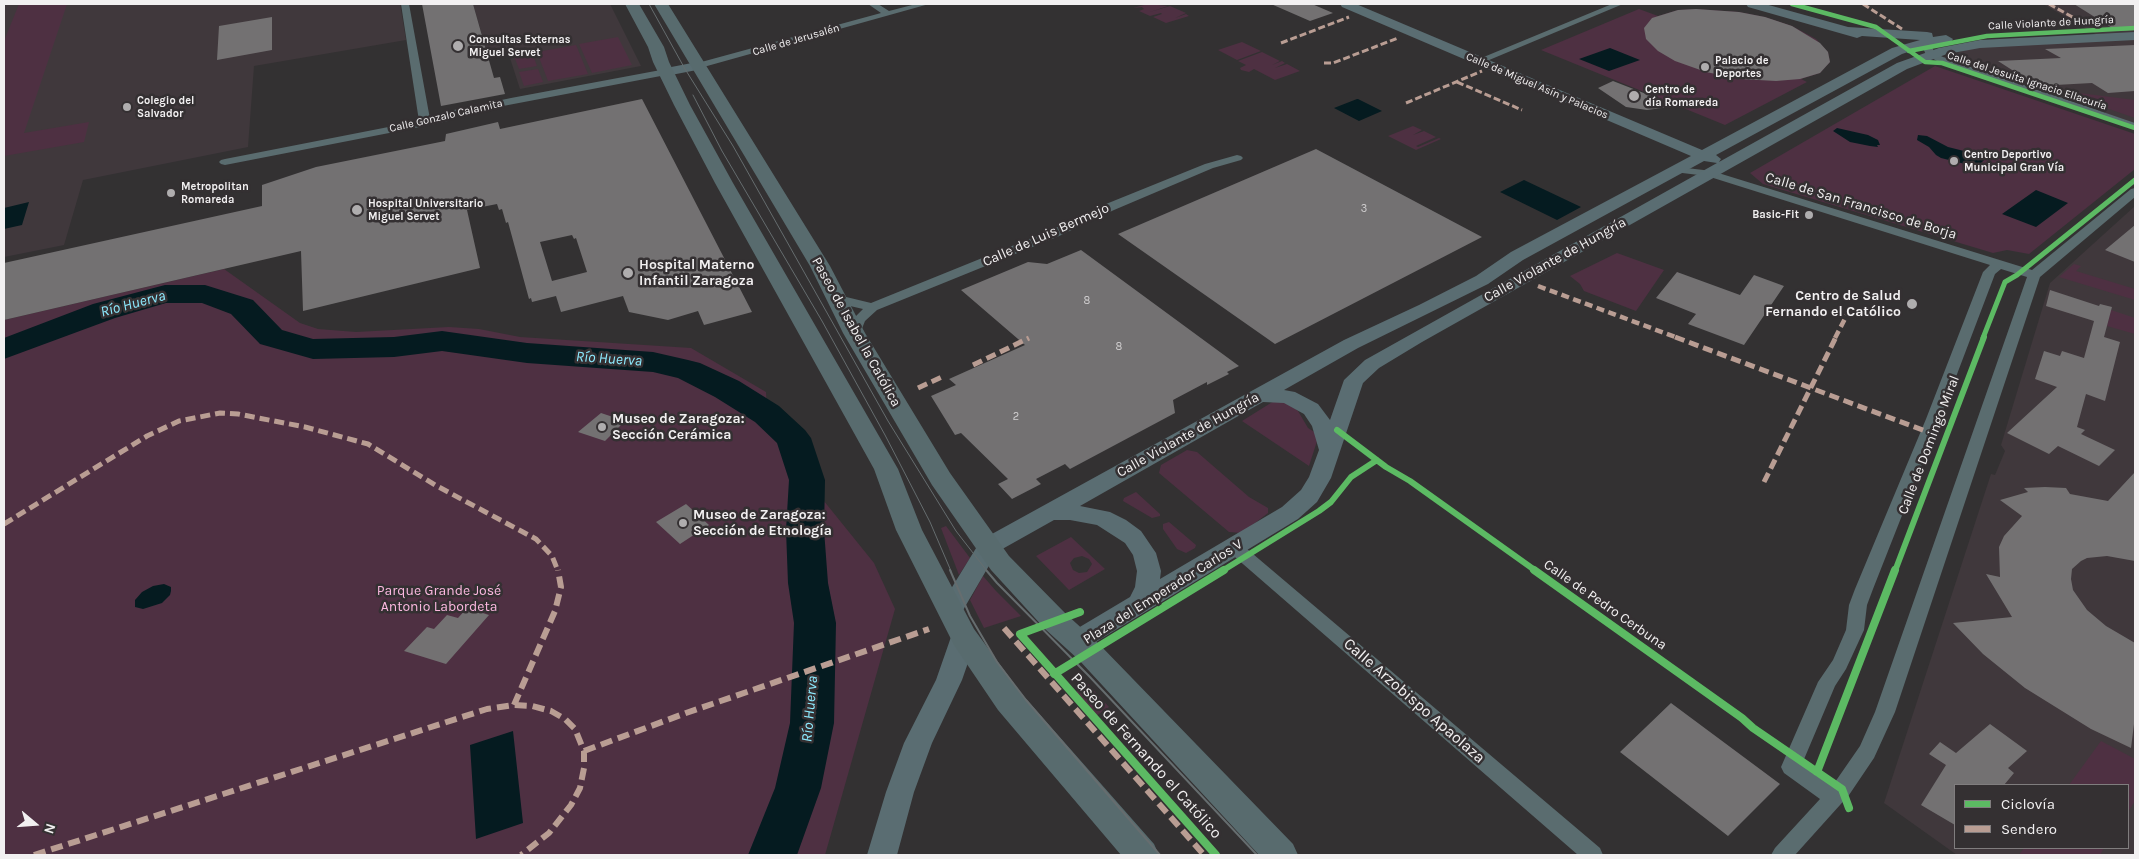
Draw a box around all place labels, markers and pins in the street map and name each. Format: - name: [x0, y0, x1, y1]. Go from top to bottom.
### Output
- place label: Consultas Externas Miguel Servet: [469, 33, 571, 59]
- marker: Consultas Externas Miguel Servet: [451, 39, 465, 53]
- place label: Palacio de Deportes: [1715, 54, 1769, 80]
- marker: Palacio de Deportes: [1699, 61, 1711, 73]
- place label: Centro de día Romareda: [1645, 83, 1718, 109]
- marker: Centro de día Romareda: [1627, 89, 1641, 103]
- place label: Colegio del Salvador: [137, 94, 194, 120]
- marker: Colegio del Salvador: [121, 101, 133, 113]
- place label: Centro Deportivo Municipal Gran Vía: [1964, 148, 2064, 174]
- marker: Centro Deportivo Municipal Gran Vía: [1948, 155, 1960, 167]
- place label: Metropolitan Romareda: [181, 180, 249, 206]
- marker: Metropolitan Romareda: [165, 187, 177, 199]
- place label: Hospital Universitario Miguel Servet: [368, 197, 483, 223]
- marker: Hospital Universitario Miguel Servet: [350, 203, 364, 217]
- place label: Basic-Fit: [1752, 208, 1799, 222]
- marker: Basic-Fit: [1803, 209, 1815, 221]
- place label: Hospital Materno Infantil Zaragoza: [639, 257, 754, 290]
- marker: Hospital Materno Infantil Zaragoza: [621, 266, 635, 280]
- place label: Centro de Salud Fernando el Católico: [1765, 288, 1901, 321]
- marker: Centro de Salud Fernando el Católico: [1905, 297, 1919, 311]
- place label: Museo de Zaragoza: Sección Cerámica: [612, 411, 744, 444]
- marker: Museo de Zaragoza: Sección Cerámica: [596, 421, 608, 433]
- place label: Museo de Zaragoza: Sección de Etnología: [693, 507, 832, 540]
- marker: Museo de Zaragoza: Sección de Etnología: [677, 517, 689, 529]

